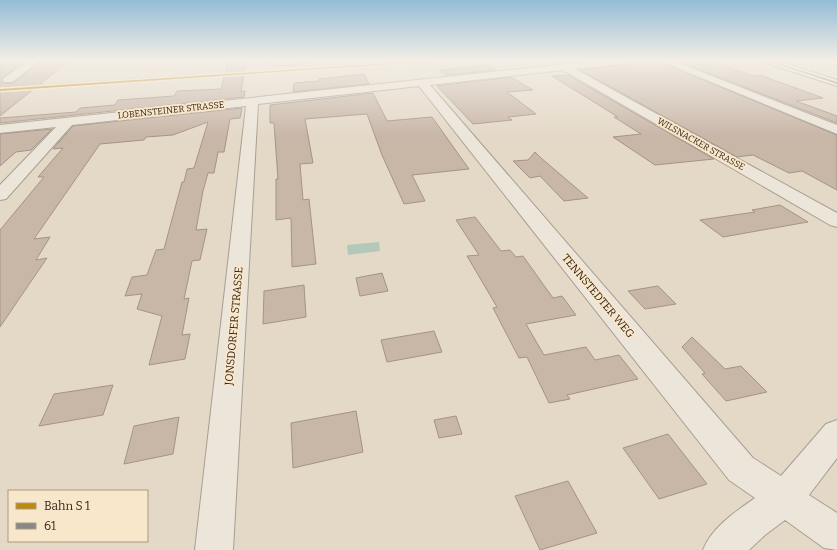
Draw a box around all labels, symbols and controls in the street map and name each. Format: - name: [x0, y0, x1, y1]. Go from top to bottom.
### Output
- street label: LOBENSTEINER STRASSE: [117, 99, 225, 121]
- street label: WILSNACKER STRASSE: [655, 116, 747, 172]
- street label: TENNSTEDTER WEG: [559, 252, 637, 340]
- street label: JONSDORFER STRASSE: [222, 266, 246, 387]
- legend: [8, 490, 148, 542]
- text: Bahn S 1: [44, 499, 90, 513]
- text: 61: [44, 519, 56, 533]

